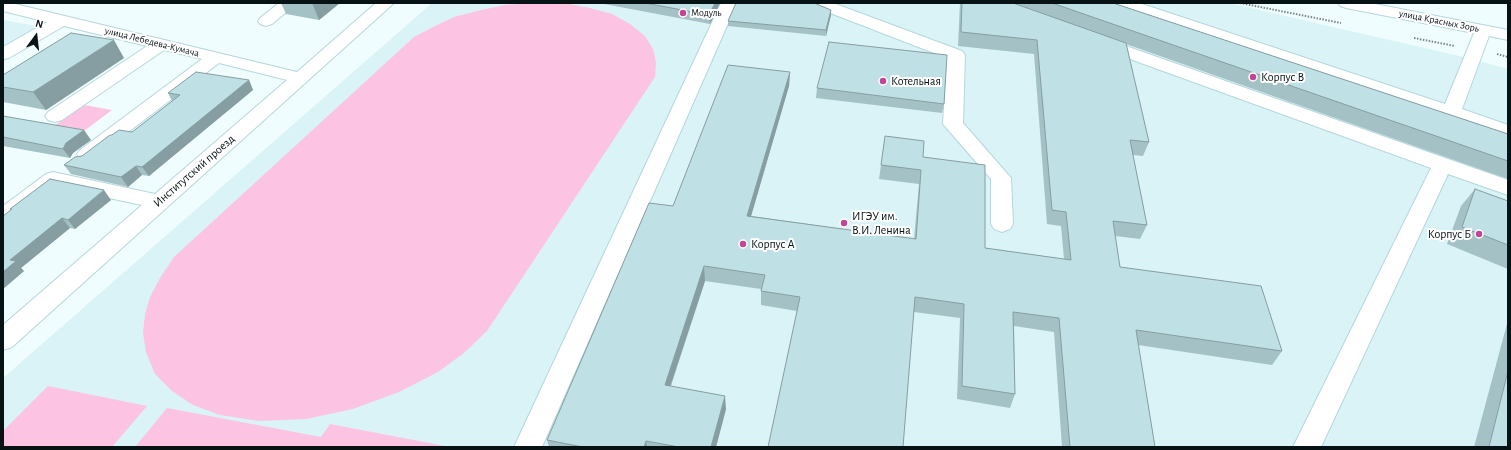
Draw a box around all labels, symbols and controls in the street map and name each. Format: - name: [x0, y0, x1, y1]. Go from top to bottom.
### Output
- place label: Модуль: [691, 7, 722, 19]
- street label: улица Красных Зорь: [1398, 7, 1480, 35]
- marker: Модуль: [678, 8, 688, 18]
- north arrow: [16, 16, 56, 56]
- text: N: [34, 18, 44, 30]
- street label: улица Лебедева-Кумача: [104, 24, 200, 60]
- place label: Корпус В: [1261, 70, 1304, 84]
- marker: Корпус В: [1248, 72, 1258, 82]
- place label: Котельная: [891, 74, 941, 88]
- marker: Котельная: [878, 76, 888, 86]
- street label: Институтский проезд: [150, 132, 238, 210]
- place label: ИГЭУ им. В.И. Ленина: [852, 209, 911, 237]
- marker: ИГЭУ им. В.И. Ленина: [839, 218, 849, 228]
- place label: Корпус Б: [1428, 227, 1471, 241]
- marker: Корпус Б: [1474, 229, 1484, 239]
- place label: Корпус А: [751, 237, 794, 251]
- marker: Корпус А: [738, 239, 748, 249]

